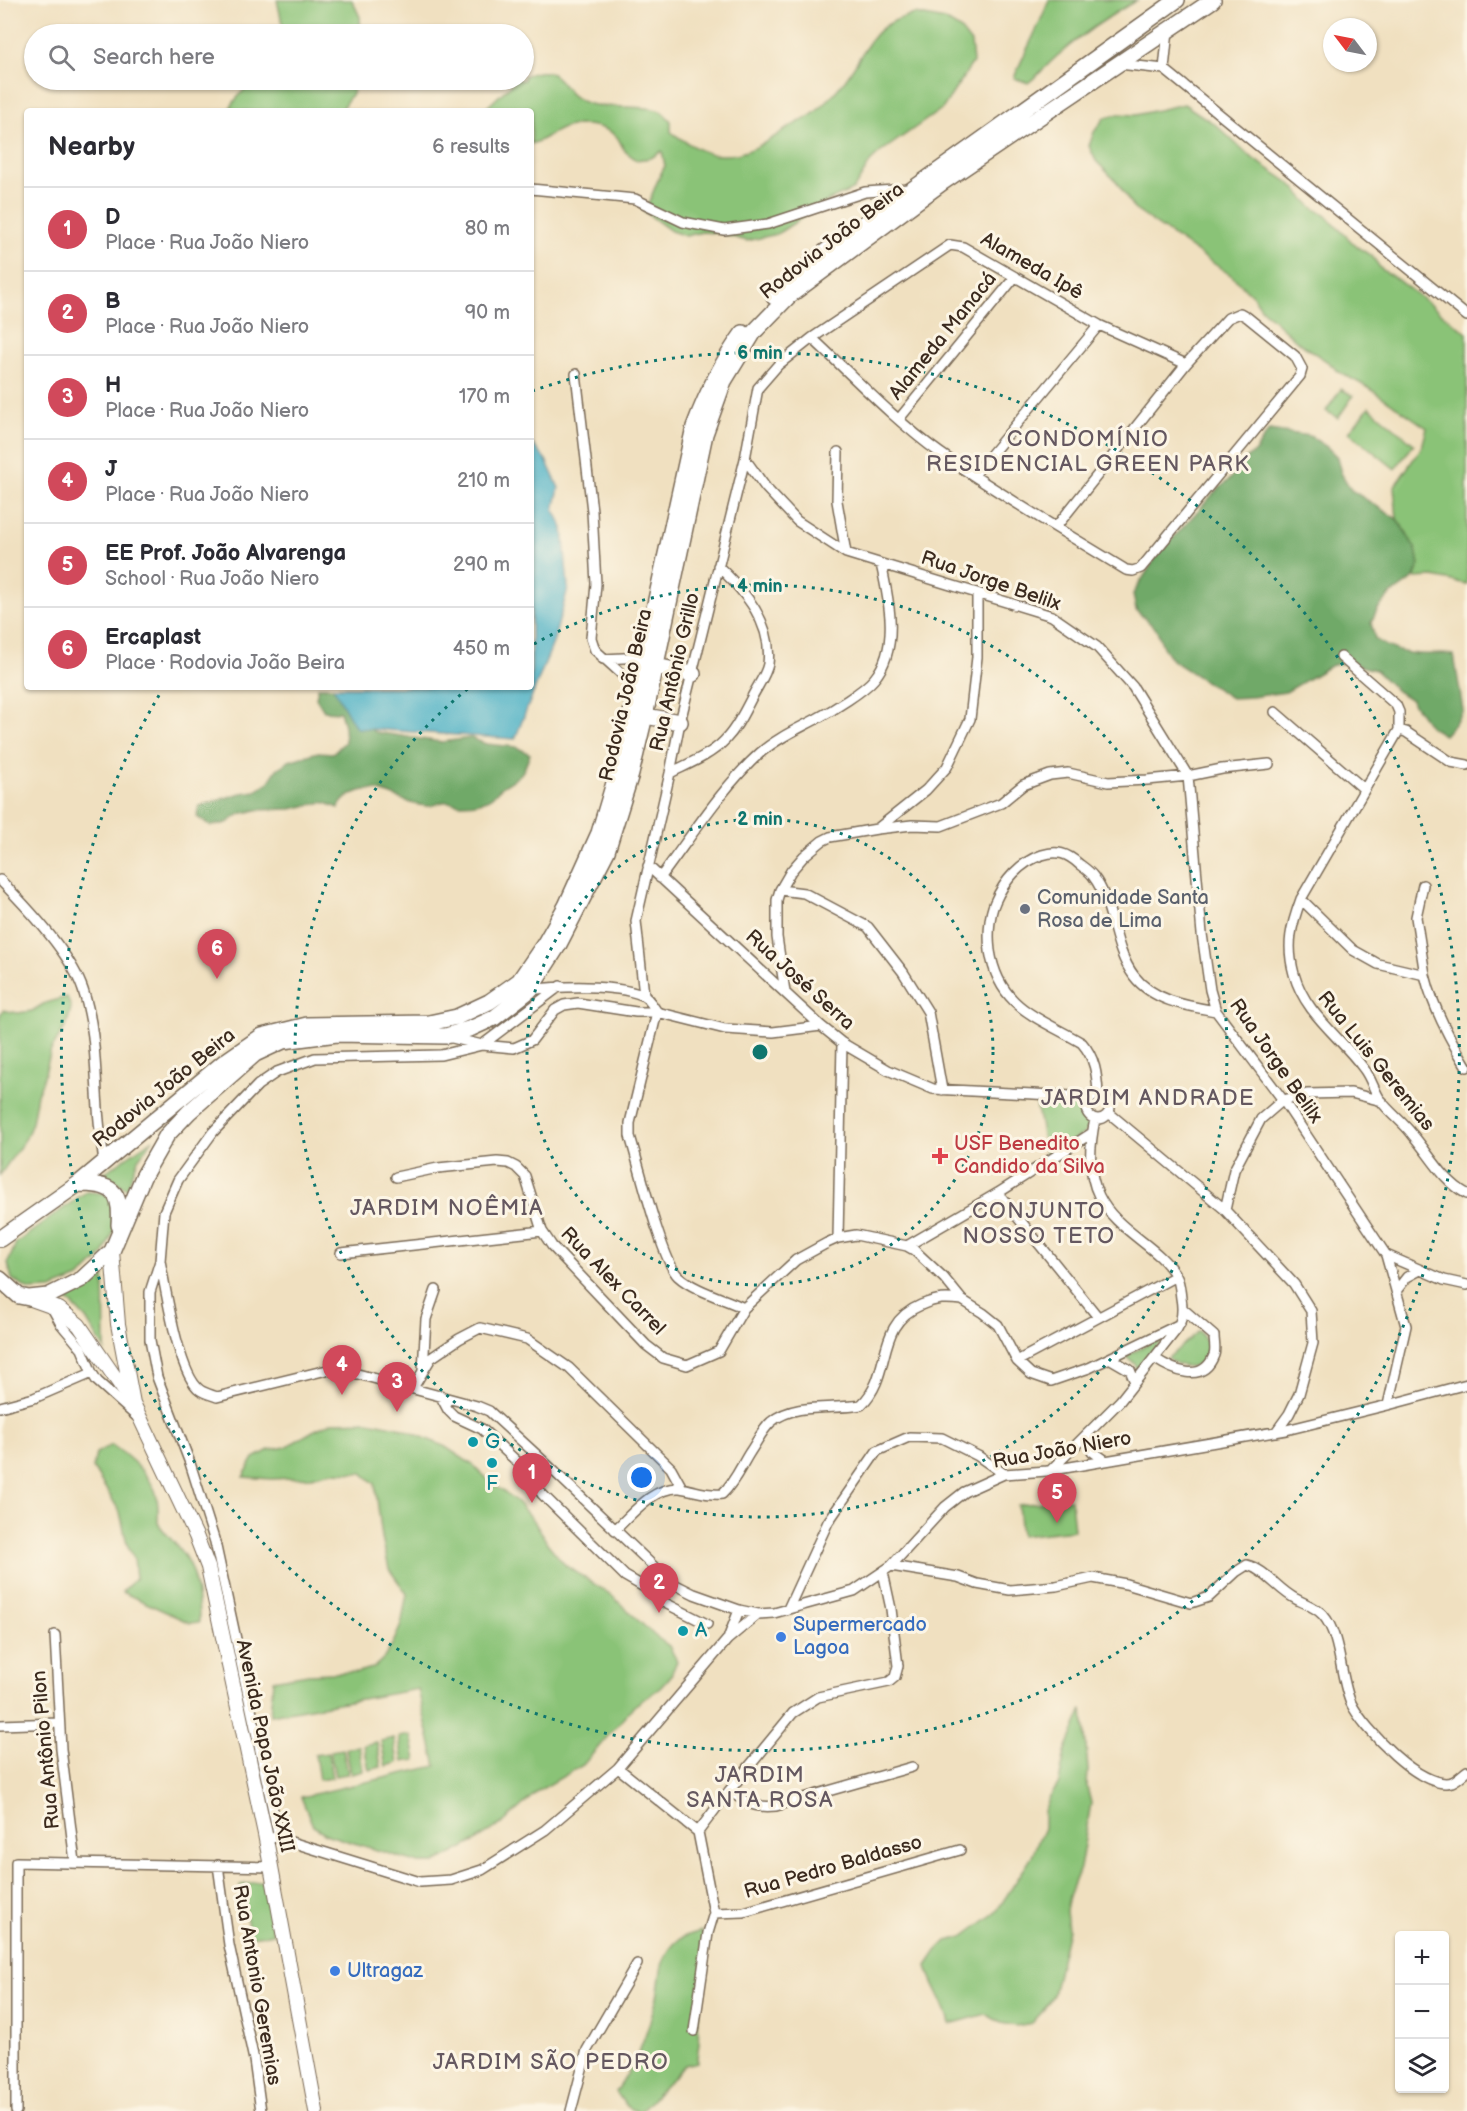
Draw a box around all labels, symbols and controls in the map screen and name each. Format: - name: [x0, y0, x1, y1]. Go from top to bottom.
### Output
- north arrow: [1323, 18, 1377, 72]
- search box: [24, 24, 534, 90]
- icon: search: [45, 41, 78, 74]
- text: Search here: [93, 44, 215, 71]
- text: Nearby: [48, 132, 135, 163]
- text: 6 results: [432, 135, 510, 159]
- street label: Rodovia João Beira: [755, 177, 909, 305]
- text: D: [105, 204, 120, 231]
- text: 1: [63, 217, 72, 241]
- text: 80 m: [465, 217, 510, 241]
- street label: Alameda Ipê: [977, 227, 1087, 305]
- text: Place · Rua João Niero: [105, 231, 309, 255]
- street label: Alameda Manacá: [884, 267, 1002, 405]
- text: B: [105, 288, 121, 315]
- text: 2: [62, 301, 73, 325]
- text: 90 m: [465, 301, 510, 325]
- text: Place · Rua João Niero: [105, 315, 309, 339]
- text: 6 min: [737, 343, 783, 364]
- text: H: [105, 372, 121, 399]
- text: 3: [62, 385, 73, 409]
- text: 170 m: [459, 385, 510, 409]
- text: Place · Rua João Niero: [105, 399, 309, 423]
- district label: CONDOMÍNIO RESIDENCIAL GREEN PARK: [926, 425, 1250, 478]
- text: J: [105, 456, 117, 483]
- text: 4: [62, 469, 73, 493]
- text: 210 m: [457, 469, 510, 493]
- text: Place · Rua João Niero: [105, 483, 309, 507]
- text: EE Prof. João Alvarenga: [105, 540, 346, 567]
- street label: Rua Jorge Belilx: [918, 546, 1065, 616]
- text: 5: [62, 553, 73, 577]
- text: 290 m: [453, 553, 510, 577]
- text: School · Rua João Niero: [105, 567, 319, 591]
- text: 4 min: [737, 576, 783, 597]
- street label: Rua Antônio Grillo: [645, 590, 705, 754]
- street label: Rodovia João Beira: [594, 606, 658, 784]
- text: Ercaplast: [105, 624, 201, 651]
- text: 6: [61, 637, 74, 661]
- text: 450 m: [453, 637, 510, 661]
- text: Place · Rodovia João Beira: [105, 651, 345, 675]
- text: 2 min: [737, 809, 783, 830]
- place label: Comunidade Santa Rosa de Lima: [1037, 886, 1209, 933]
- marker: Comunidade Santa Rosa de Lima: [1018, 902, 1032, 916]
- street label: Rua José Serra: [740, 925, 860, 1035]
- pin: 6: [198, 930, 236, 979]
- street label: Rua Luis Geremias: [1312, 986, 1440, 1136]
- street label: Rua Jorge Belilx: [1224, 994, 1328, 1128]
- street label: Rodovia João Beira: [88, 1023, 240, 1153]
- centre of rings: [750, 1042, 770, 1062]
- district label: JARDIM ANDRADE: [1041, 1085, 1255, 1112]
- place label: USF Benedito Candido da Silva: [954, 1132, 1105, 1179]
- marker: USF Benedito Candido da Silva: [931, 1147, 949, 1165]
- district label: JARDIM NOÊMIA: [350, 1194, 544, 1222]
- district label: CONJUNTO NOSSO TETO: [962, 1198, 1116, 1250]
- street label: Rua Alex Carrel: [555, 1222, 671, 1340]
- pin: 4: [322, 1346, 362, 1395]
- pin: 3: [378, 1362, 416, 1412]
- street label: Rua João Niero: [991, 1426, 1133, 1474]
- place label: G: [485, 1430, 500, 1454]
- marker: G: [466, 1435, 480, 1449]
- pin: 1: [512, 1454, 552, 1503]
- marker: F: [485, 1456, 499, 1470]
- your location: [627, 1463, 656, 1492]
- place label: F: [486, 1472, 498, 1496]
- pin: 5: [1038, 1474, 1076, 1523]
- pin: 2: [640, 1564, 678, 1613]
- place label: Supermercado Lagoa: [793, 1613, 927, 1660]
- place label: A: [695, 1619, 708, 1643]
- marker: A: [676, 1624, 690, 1638]
- marker: Supermercado Lagoa: [774, 1630, 788, 1644]
- street label: Avenida Papa João XXIII: [231, 1637, 299, 1855]
- street label: Rua Antônio Pilon: [27, 1670, 65, 1830]
- district label: JARDIM SANTA ROSA: [686, 1762, 834, 1814]
- street label: Rua Pedro Baldasso: [741, 1830, 925, 1904]
- street label: Rua Antonio Geremias: [228, 1883, 286, 2087]
- map controls: [1395, 1931, 1449, 2093]
- button: +: [1395, 1931, 1449, 1985]
- place label: Ultragaz: [347, 1959, 423, 1983]
- marker: Ultragaz: [328, 1964, 342, 1978]
- button: −: [1395, 1985, 1449, 2039]
- button: layers: [1395, 2039, 1449, 2093]
- district label: JARDIM SÃO PEDRO: [433, 2049, 669, 2076]

